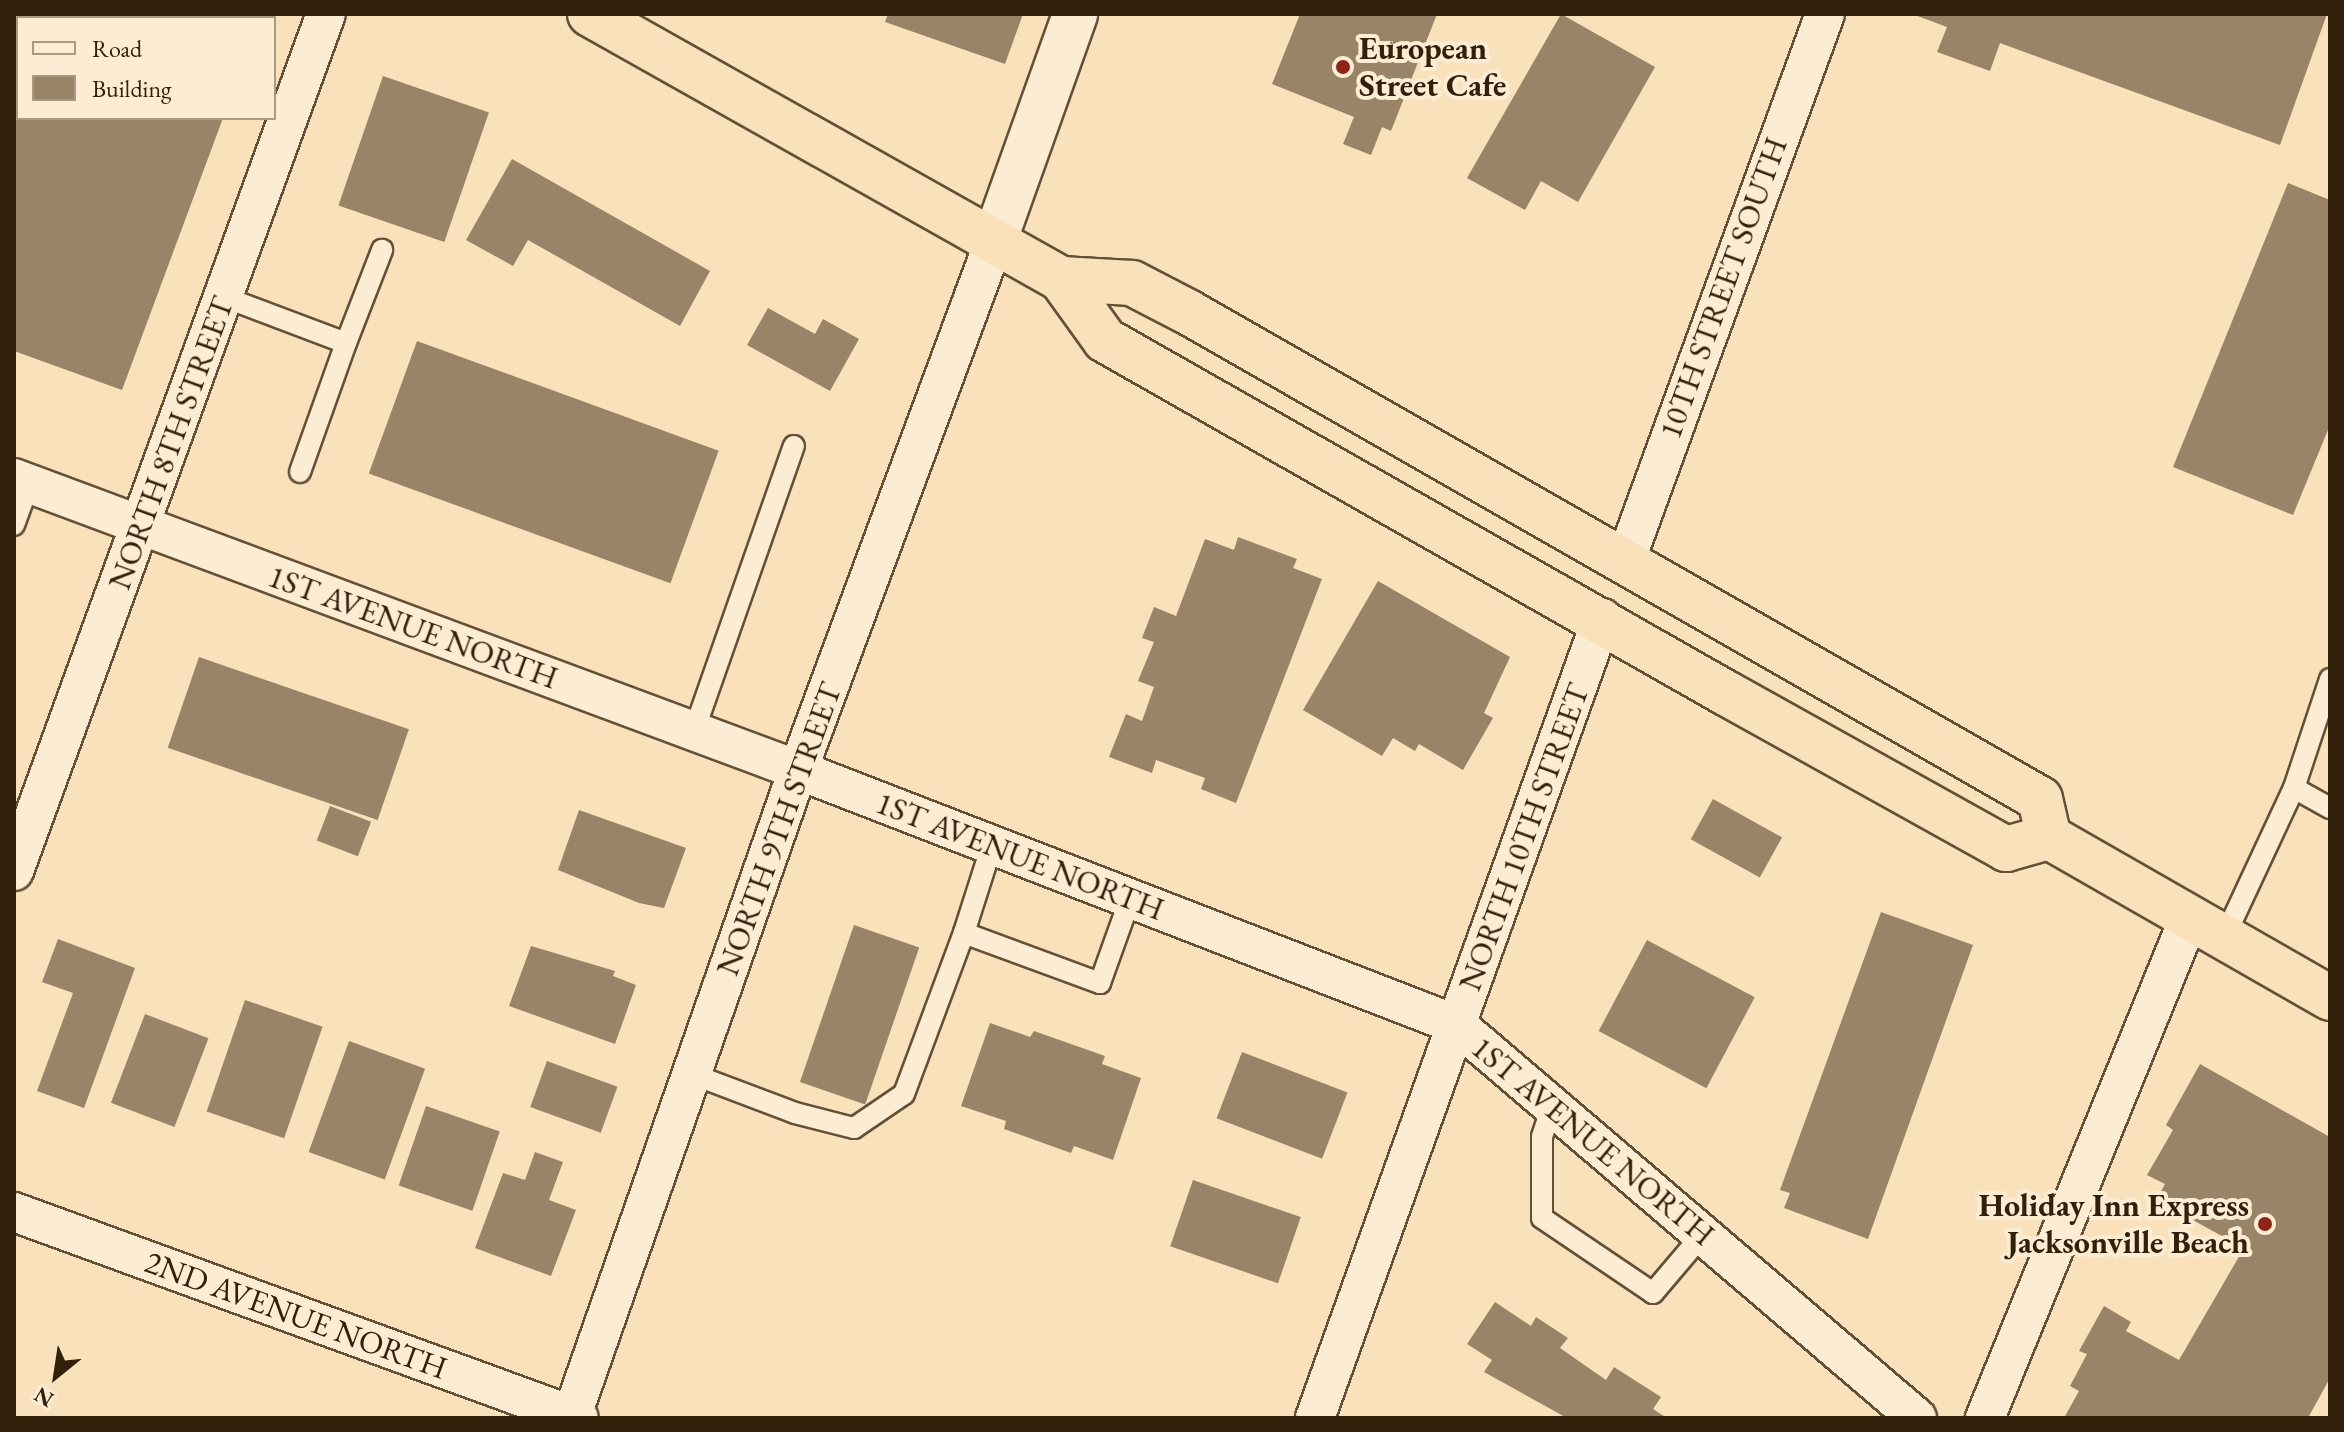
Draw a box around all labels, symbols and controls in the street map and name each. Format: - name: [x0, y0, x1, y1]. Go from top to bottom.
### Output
- legend: [16, 16, 276, 120]
- place label: European Street Cafe: [1359, 30, 1506, 105]
- text: Road: [92, 33, 142, 64]
- marker: European Street Cafe: [1334, 58, 1352, 76]
- text: Building: [92, 73, 172, 104]
- street label: 10TH STREET SOUTH: [1651, 132, 1795, 444]
- street label: NORTH 8TH STREET: [100, 291, 242, 595]
- street label: 1ST AVENUE NORTH: [263, 557, 563, 697]
- street label: NORTH 9TH STREET: [708, 677, 850, 981]
- street label: NORTH 10TH STREET: [1451, 678, 1597, 996]
- street label: 1ST AVENUE NORTH: [871, 783, 1169, 929]
- street label: 1ST AVENUE NORTH: [1464, 1028, 1722, 1254]
- place label: Holiday Inn Express Jacksonville Beach: [1978, 1187, 2249, 1262]
- marker: Holiday Inn Express Jacksonville Beach: [2256, 1215, 2274, 1233]
- street label: 2ND AVENUE NORTH: [140, 1242, 452, 1388]
- north arrow: [16, 1336, 96, 1416]
- text: N: [29, 1380, 59, 1414]

